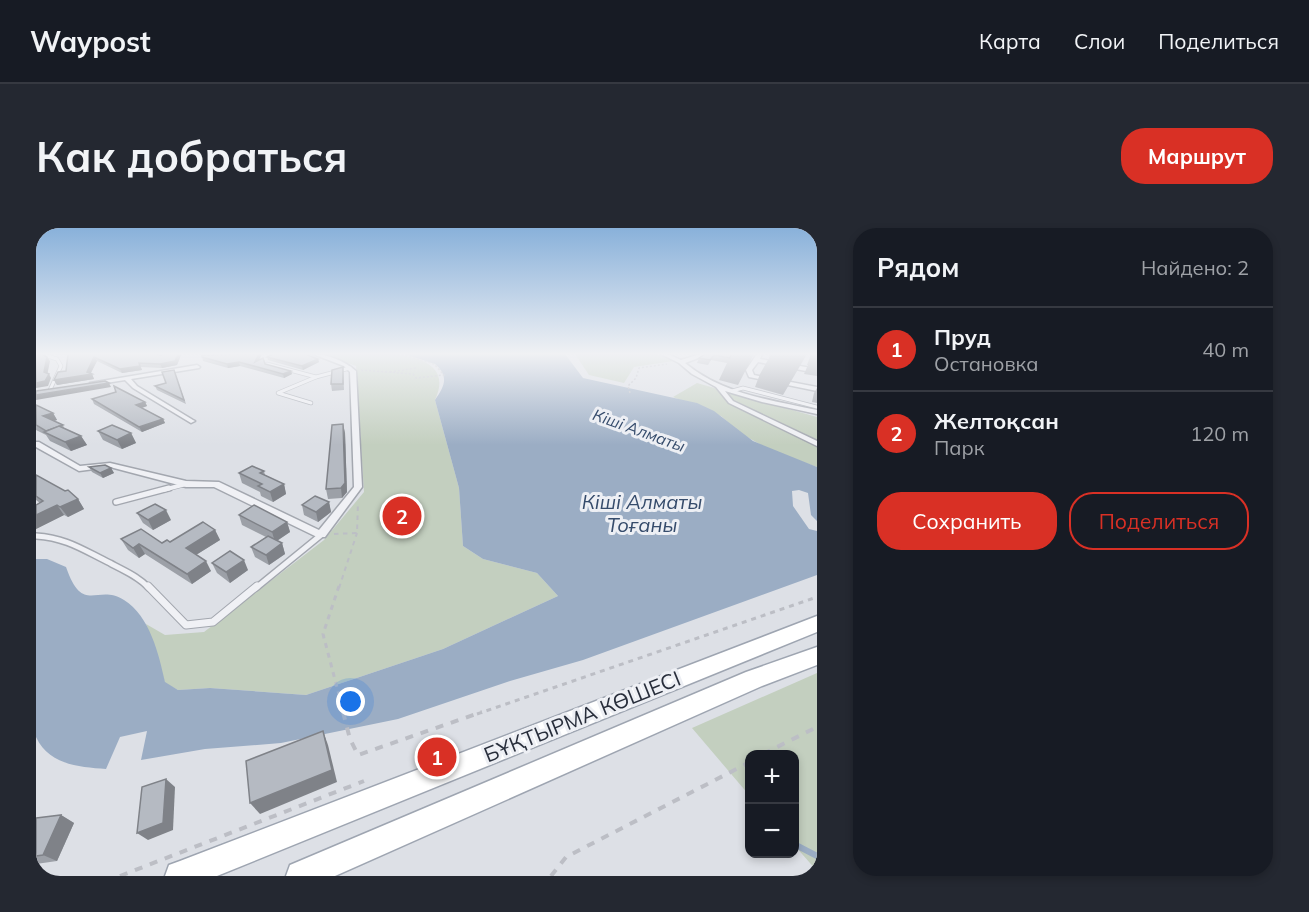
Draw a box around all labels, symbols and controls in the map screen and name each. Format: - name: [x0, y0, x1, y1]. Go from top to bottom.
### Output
- text: Waypost: [30, 24, 151, 59]
- text: Карта: [979, 28, 1041, 54]
- text: Слои: [1074, 28, 1125, 54]
- text: Поделиться: [1158, 28, 1279, 54]
- button: Маршрут: [1121, 128, 1273, 184]
- text: Как добраться: [36, 130, 348, 183]
- text: Рядом: [877, 251, 960, 284]
- text: Найдено: 2: [1141, 255, 1249, 280]
- text: Пруд: [934, 323, 991, 351]
- text: 1: [891, 337, 903, 362]
- text: 40 m: [1202, 337, 1249, 362]
- text: Остановка: [934, 351, 1039, 376]
- water label: Кіші Алматы: [590, 404, 688, 456]
- text: Желтоқсан: [934, 407, 1059, 435]
- text: 2: [891, 421, 903, 446]
- text: 120 m: [1190, 421, 1249, 446]
- text: Парк: [934, 435, 984, 460]
- water label: Кіші Алматы Тоғаны: [582, 489, 702, 537]
- button: Сохранить: [877, 492, 1057, 550]
- button: Поделиться: [1069, 492, 1249, 550]
- pin: 2: [382, 494, 422, 538]
- street label: БҰҚТЫРМА КӨШЕСІ: [480, 665, 684, 767]
- your location: [336, 687, 365, 716]
- pin: 1: [418, 734, 456, 780]
- map controls: [745, 750, 799, 858]
- button: +: [745, 750, 799, 804]
- button: −: [745, 804, 799, 858]

